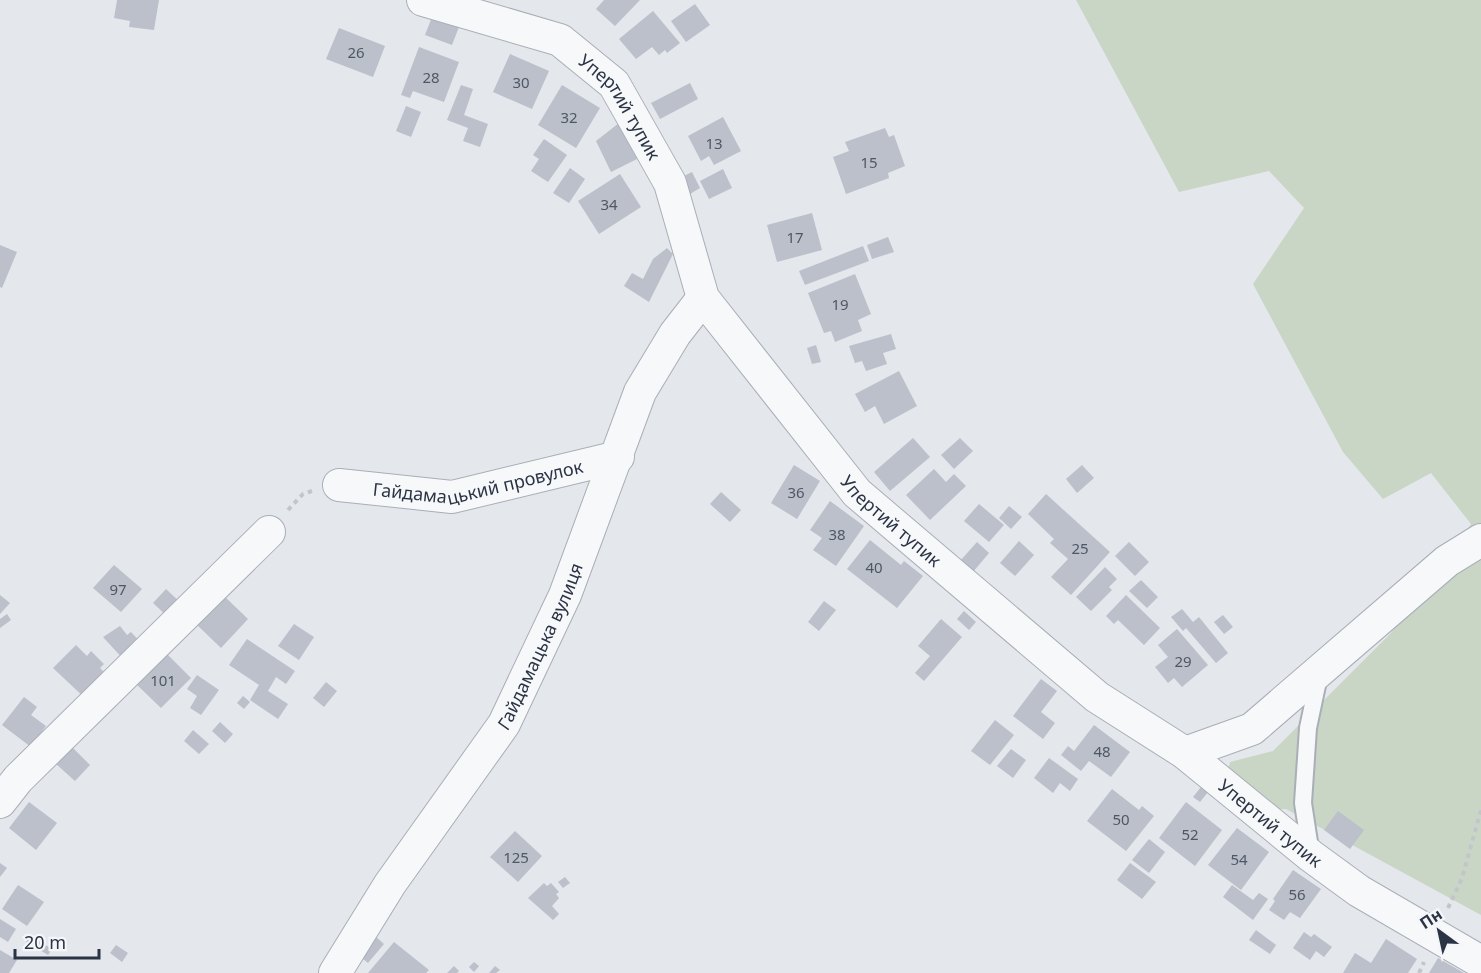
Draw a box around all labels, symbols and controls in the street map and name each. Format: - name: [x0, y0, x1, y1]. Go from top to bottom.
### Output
- house number: 26: [347, 42, 365, 62]
- street label: Упертий тупик: [574, 48, 667, 164]
- house number: 28: [422, 67, 440, 87]
- house number: 30: [512, 72, 530, 92]
- house number: 32: [560, 107, 578, 127]
- house number: 13: [705, 133, 723, 153]
- house number: 15: [860, 152, 878, 172]
- house number: 34: [600, 194, 618, 214]
- house number: 17: [786, 227, 804, 247]
- house number: 19: [831, 294, 849, 314]
- street label: Гайдамацький провулок: [372, 454, 586, 510]
- street label: Упертий тупик: [835, 470, 947, 572]
- house number: 36: [787, 482, 805, 502]
- house number: 38: [828, 524, 846, 544]
- house number: 25: [1071, 538, 1089, 558]
- house number: 40: [865, 557, 883, 577]
- street label: Гайдамацька вулиця: [492, 559, 588, 735]
- house number: 97: [109, 579, 127, 599]
- house number: 29: [1174, 651, 1192, 671]
- house number: 101: [150, 670, 176, 690]
- house number: 48: [1093, 741, 1111, 761]
- street label: Упертий тупик: [1214, 773, 1328, 873]
- house number: 50: [1112, 809, 1130, 829]
- house number: 52: [1181, 824, 1199, 844]
- house number: 125: [503, 847, 529, 867]
- house number: 54: [1230, 849, 1248, 869]
- house number: 56: [1288, 884, 1306, 904]
- north arrow: [1409, 901, 1469, 961]
- text: Пн: [1415, 903, 1446, 934]
- scale bar: [15, 922, 99, 960]
- text: 20 m: [24, 930, 66, 954]

